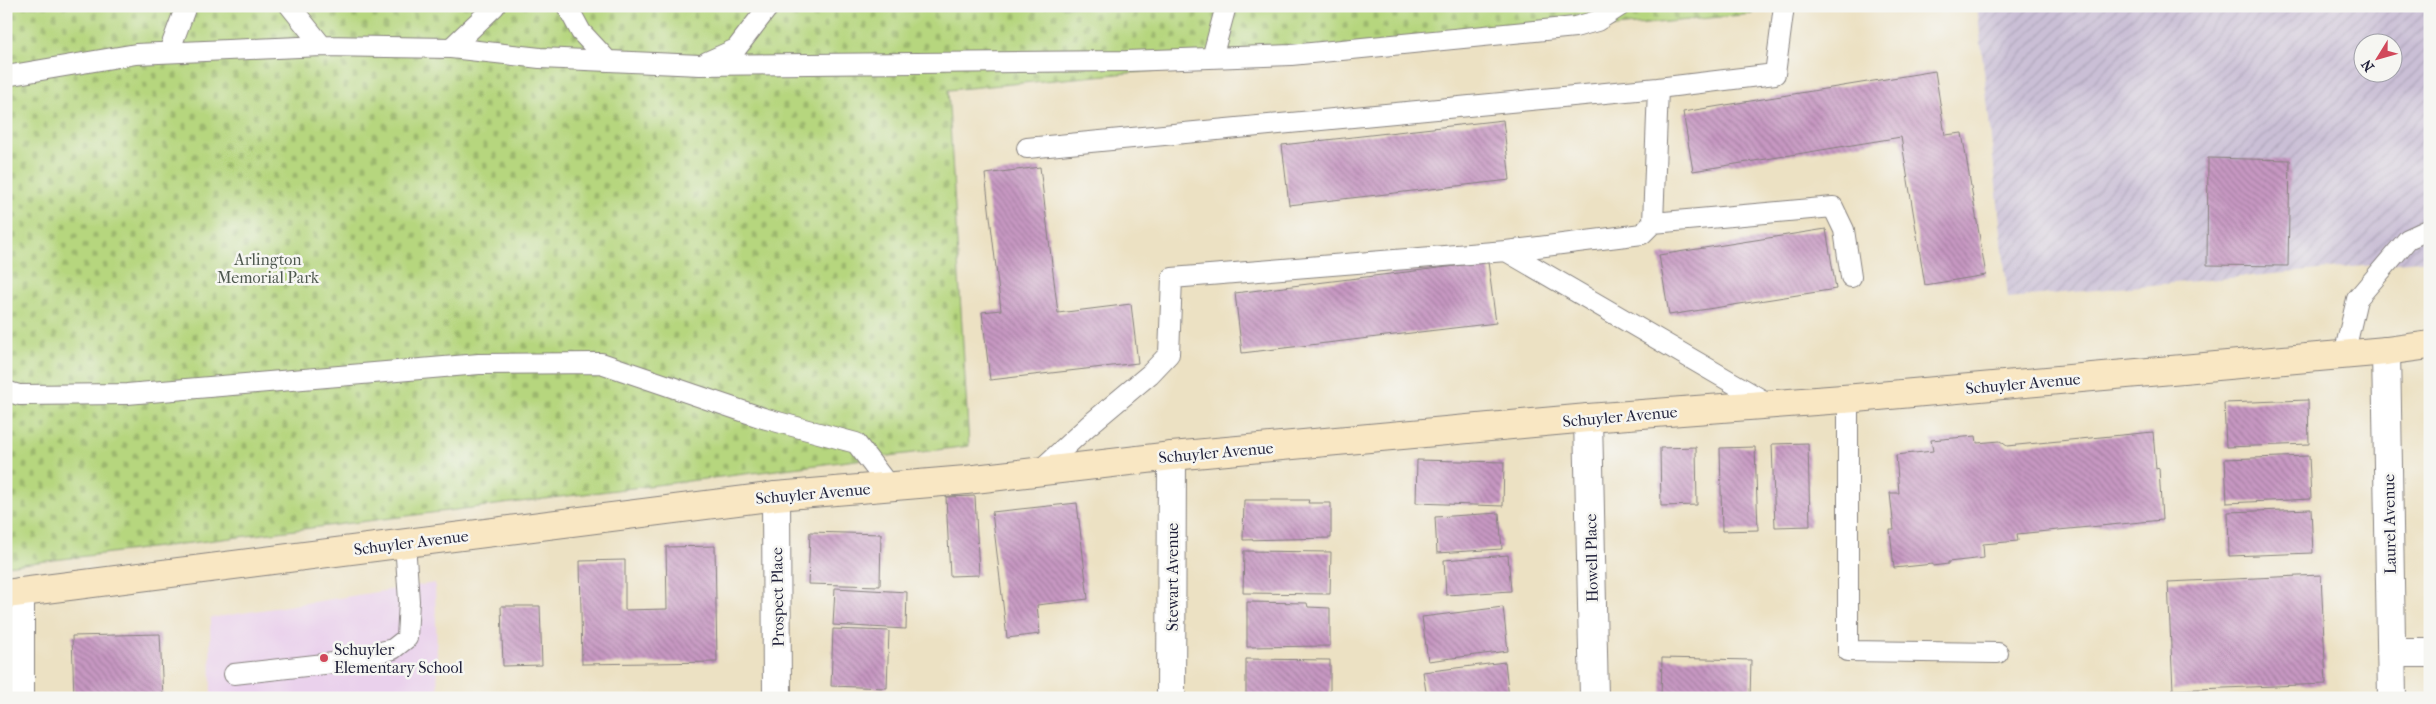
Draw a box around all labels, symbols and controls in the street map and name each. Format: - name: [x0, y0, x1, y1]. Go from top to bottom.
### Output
- north arrow: [2354, 32, 2404, 82]
- text: N: [2358, 56, 2378, 75]
- park label: Arlington Memorial Park: [217, 250, 320, 287]
- street label: Schuyler Avenue: [1965, 369, 2081, 398]
- street label: Schuyler Avenue: [1562, 402, 1678, 431]
- street label: Schuyler Avenue: [1158, 438, 1274, 467]
- street label: Laurel Avenue: [2379, 474, 2400, 574]
- street label: Schuyler Avenue: [755, 479, 871, 508]
- street label: Howell Place: [1581, 514, 1602, 602]
- street label: Stewart Avenue: [1163, 523, 1182, 631]
- street label: Schuyler Avenue: [353, 526, 470, 559]
- street label: Prospect Place: [767, 547, 788, 647]
- place label: Schuyler Elementary School: [334, 640, 463, 677]
- marker: Schuyler Elementary School: [318, 652, 330, 664]

